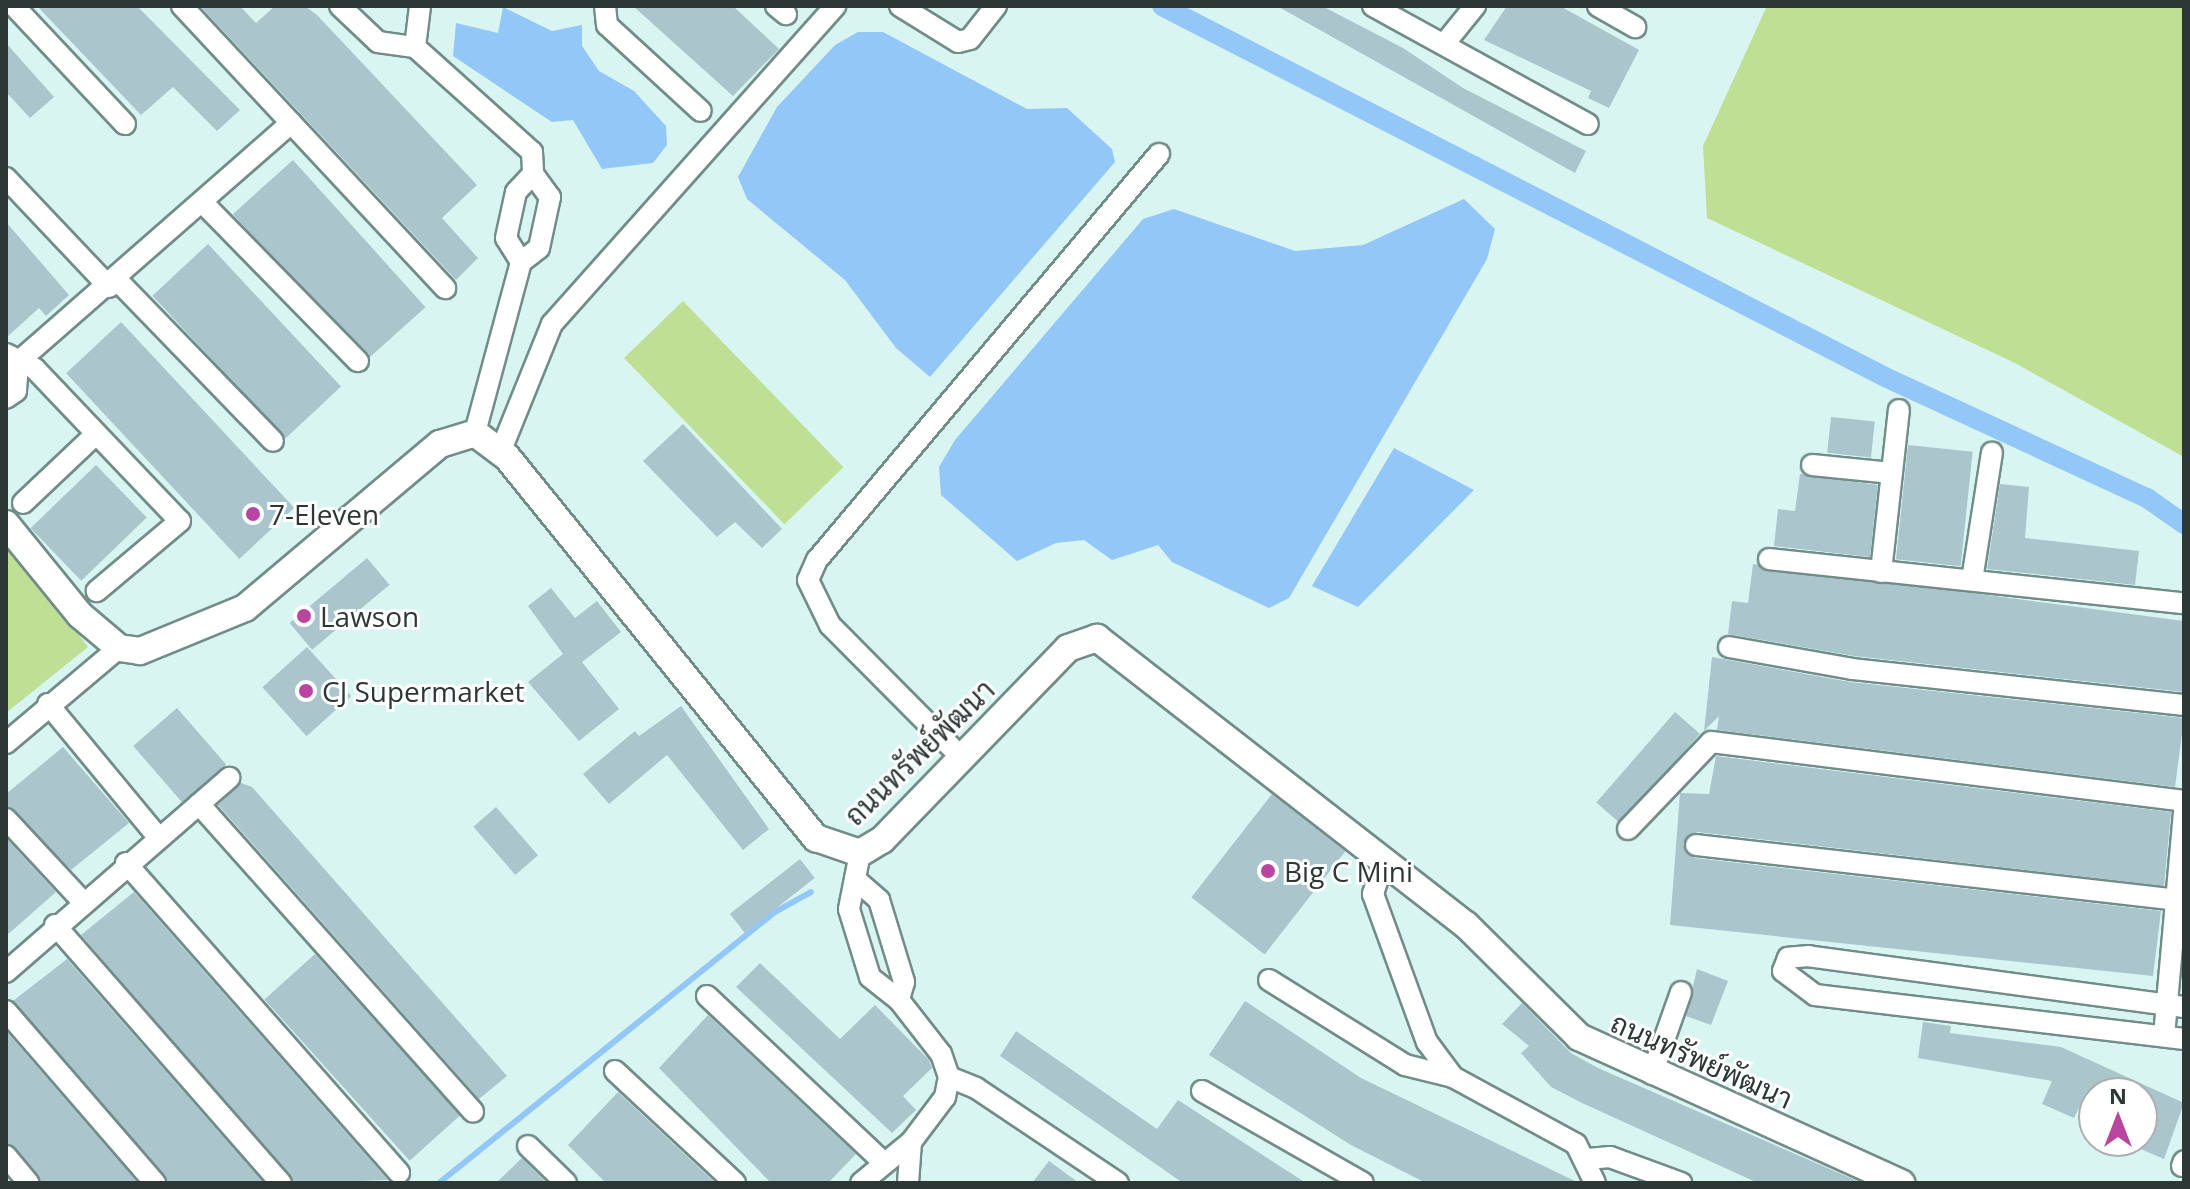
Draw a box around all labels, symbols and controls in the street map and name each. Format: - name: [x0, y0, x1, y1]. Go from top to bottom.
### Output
- place label: 7-Eleven: [269, 497, 379, 531]
- marker: 7-Eleven: [244, 505, 262, 523]
- place label: Lawson: [320, 599, 419, 633]
- marker: Lawson: [295, 607, 313, 625]
- street label: ถนนทรัพย์พัฒนา: [837, 672, 1001, 832]
- place label: CJ Supermarket: [322, 674, 525, 708]
- marker: CJ Supermarket: [297, 682, 315, 700]
- place label: Big C Mini: [1284, 854, 1413, 888]
- marker: Big C Mini: [1259, 862, 1277, 880]
- street label: ถนนทรัพย์พัฒนา: [1606, 1005, 1798, 1115]
- north arrow: [2078, 1077, 2158, 1157]
- text: N: [2109, 1080, 2127, 1110]

